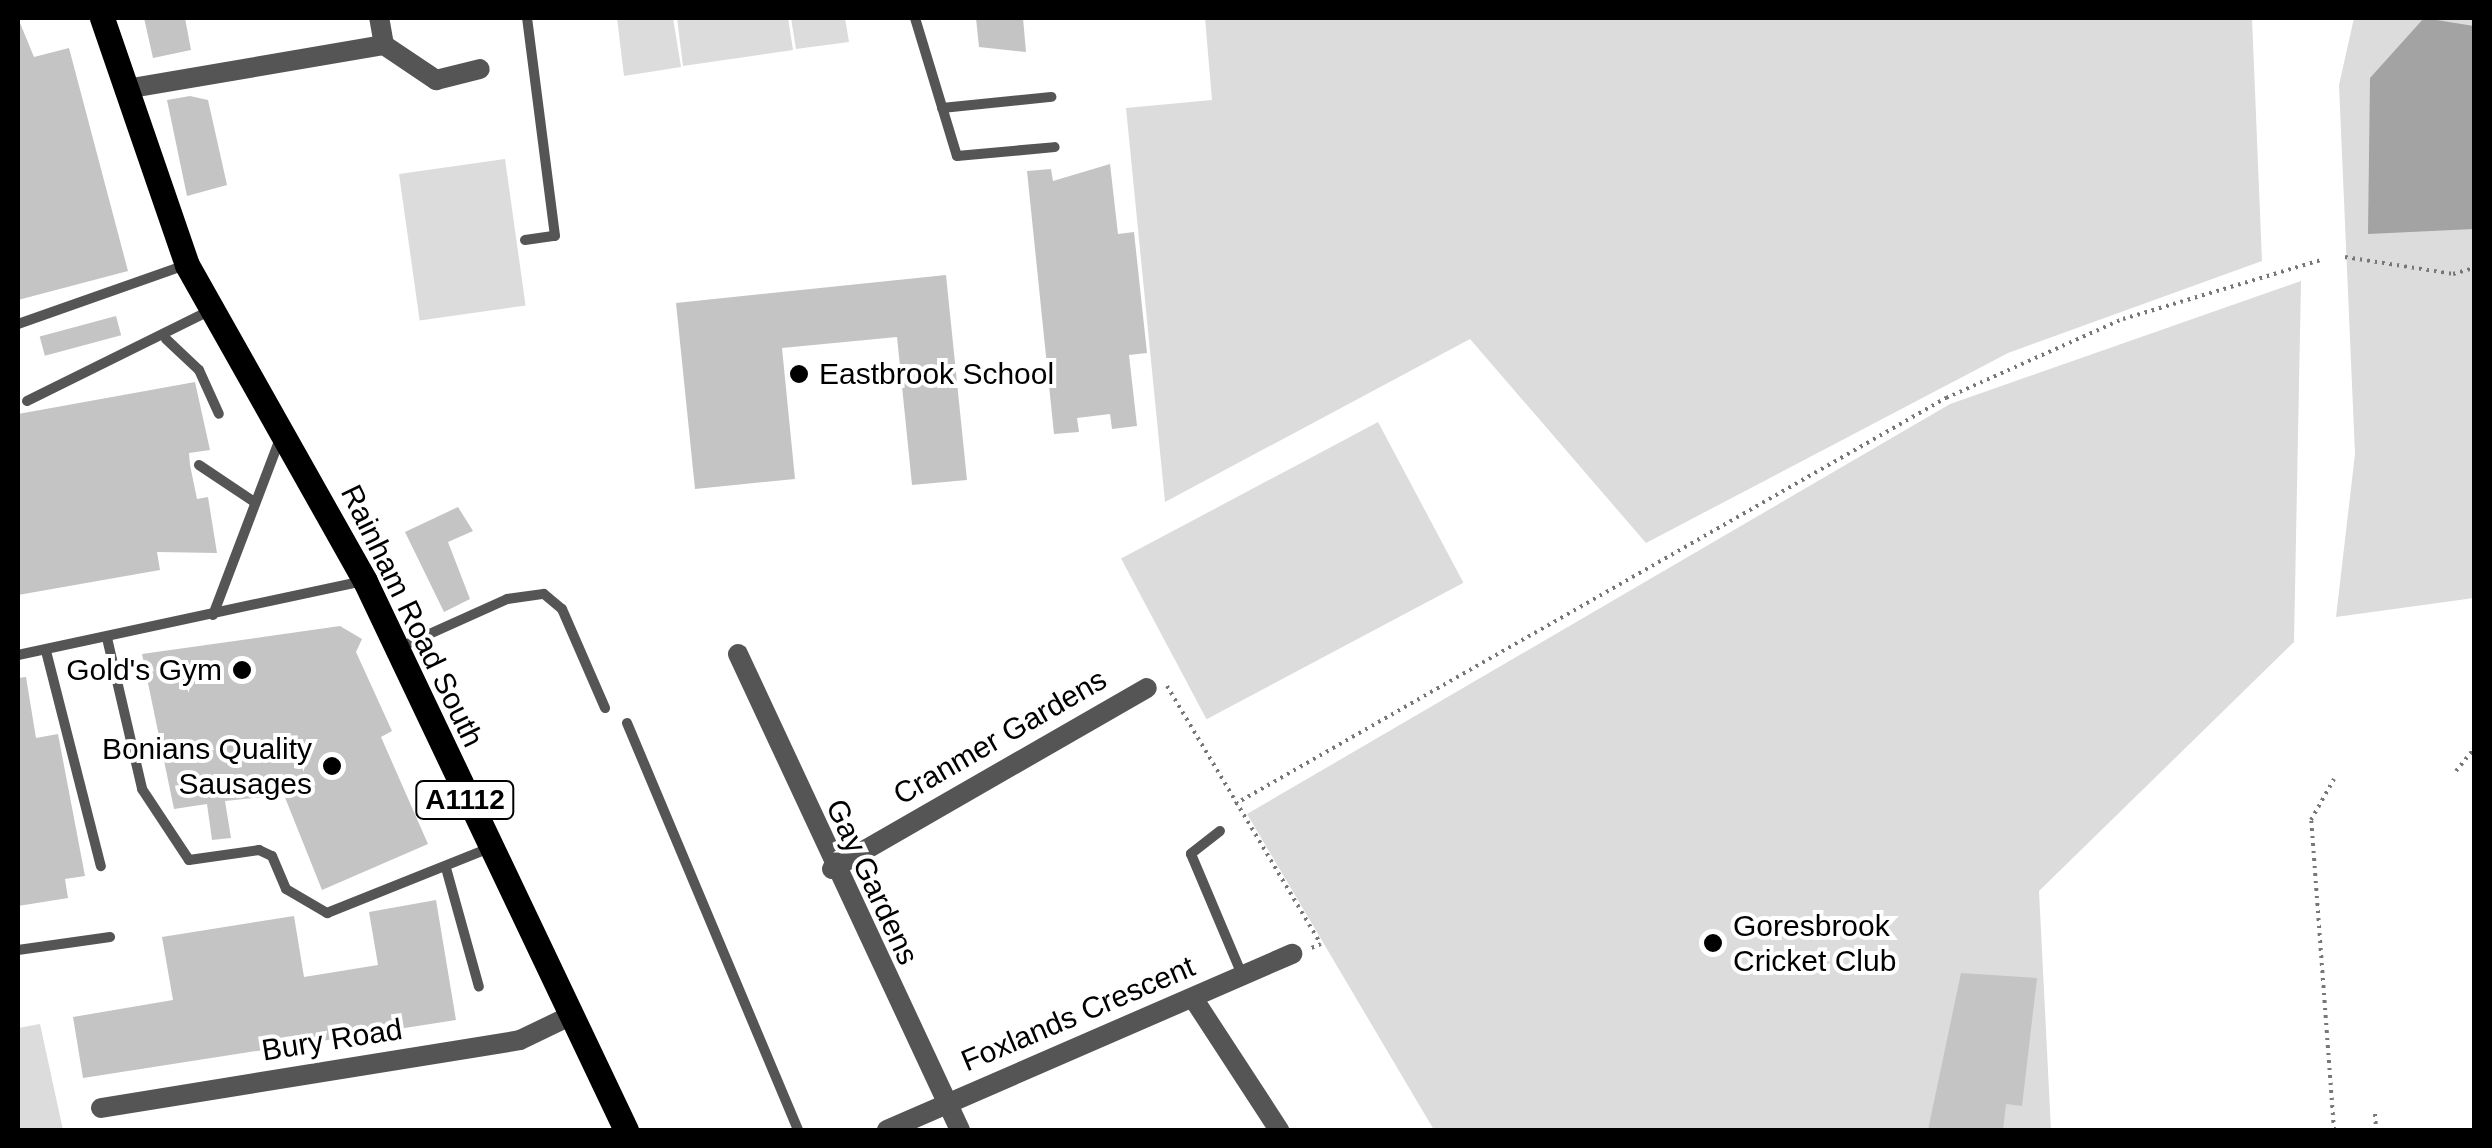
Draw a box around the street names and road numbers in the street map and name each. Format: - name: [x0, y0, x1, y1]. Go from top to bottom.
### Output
- street label: Rainham Road South: [333, 479, 491, 753]
- street label: Cranmer Gardens: [887, 661, 1113, 813]
- road number: A1112: [415, 777, 515, 823]
- street label: Gay Gardens: [818, 794, 926, 970]
- street label: Foxlands Crescent: [956, 949, 1200, 1079]
- street label: Bury Road: [259, 1011, 405, 1069]

